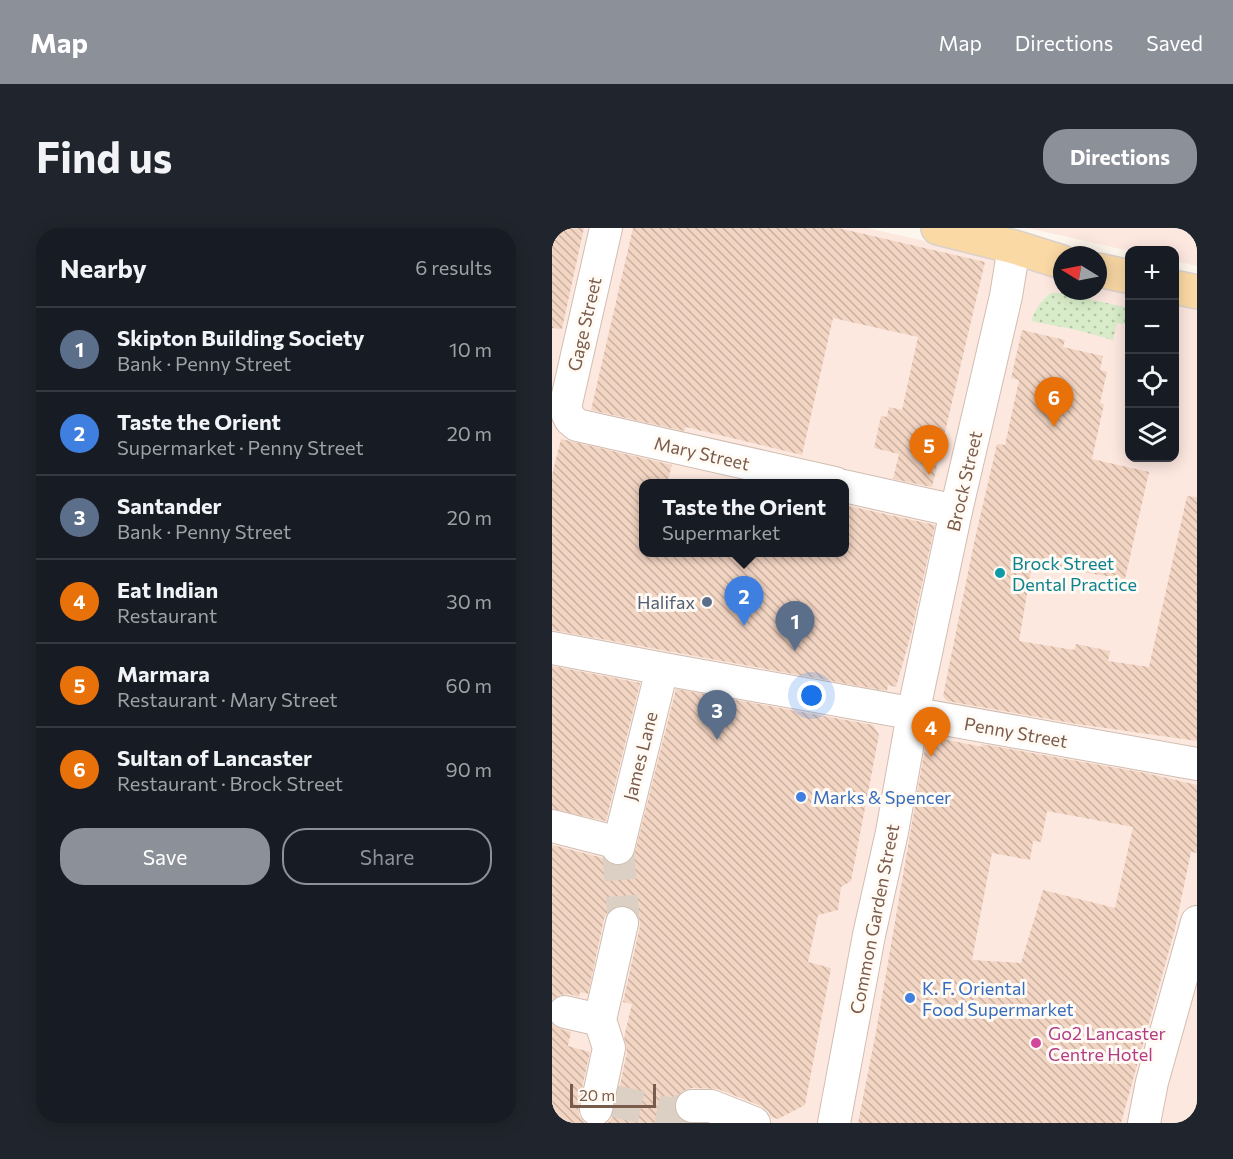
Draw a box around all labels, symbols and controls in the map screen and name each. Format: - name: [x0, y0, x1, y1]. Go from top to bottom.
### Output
- text: Map: [30, 25, 88, 59]
- text: Map: [939, 30, 982, 55]
- text: Directions: [1015, 30, 1113, 55]
- text: Saved: [1146, 30, 1203, 55]
- button: Directions: [1043, 129, 1197, 184]
- text: Find us: [36, 130, 172, 182]
- north arrow: [1053, 246, 1107, 300]
- map controls: [1125, 246, 1179, 462]
- button: +: [1125, 246, 1179, 300]
- text: Nearby: [60, 252, 147, 283]
- text: 6 results: [415, 255, 492, 279]
- street label: Gage Street: [562, 275, 606, 373]
- button: −: [1125, 300, 1179, 354]
- text: Skipton Building Society: [117, 324, 364, 351]
- text: 1: [75, 337, 84, 361]
- text: 10 m: [449, 337, 492, 361]
- text: Bank · Penny Street: [117, 351, 291, 375]
- button: locate: [1125, 354, 1179, 408]
- pin: 6: [1034, 378, 1074, 427]
- text: Taste the Orient: [117, 408, 281, 435]
- button: layers: [1125, 408, 1179, 462]
- text: 2: [74, 421, 85, 445]
- text: 20 m: [447, 421, 492, 445]
- pin: 5: [910, 426, 949, 475]
- street label: Brock Street: [942, 429, 986, 533]
- street label: Mary Street: [652, 431, 752, 475]
- text: Supermarket · Penny Street: [117, 435, 364, 459]
- popup: [639, 479, 849, 557]
- text: Santander: [117, 492, 222, 519]
- text: Taste the Orient: [662, 493, 826, 520]
- text: 3: [74, 505, 85, 529]
- text: 20 m: [447, 505, 492, 529]
- text: Bank · Penny Street: [117, 519, 291, 543]
- text: Supermarket: [662, 520, 780, 544]
- place label: Brock Street Dental Practice: [1012, 552, 1137, 595]
- marker: Brock Street Dental Practice: [993, 566, 1007, 580]
- text: Eat Indian: [117, 576, 218, 603]
- pin: 2: [724, 576, 764, 626]
- text: 4: [73, 589, 86, 613]
- text: 30 m: [446, 589, 492, 613]
- place label: Halifax: [637, 591, 695, 613]
- marker: Halifax: [700, 595, 714, 609]
- pin: 1: [776, 602, 814, 651]
- text: Restaurant: [117, 603, 217, 627]
- text: Marmara: [117, 660, 210, 687]
- text: 5: [74, 673, 85, 697]
- text: 60 m: [446, 673, 492, 697]
- your location: [797, 681, 826, 710]
- text: Restaurant · Mary Street: [117, 687, 338, 711]
- pin: 3: [698, 690, 736, 740]
- pin: 4: [912, 708, 950, 757]
- street label: James Lane: [618, 709, 662, 803]
- street label: Penny Street: [963, 712, 1069, 752]
- text: Sultan of Lancaster: [117, 744, 312, 771]
- text: 6: [73, 757, 86, 781]
- text: 90 m: [446, 757, 492, 781]
- text: Restaurant · Brock Street: [117, 771, 343, 795]
- place label: Marks & Spencer: [813, 786, 951, 808]
- marker: Marks & Spencer: [794, 790, 808, 804]
- street label: Common Garden Street: [845, 822, 903, 1016]
- button: Save: [60, 828, 270, 885]
- button: Share: [282, 828, 492, 885]
- place label: K. F. Oriental Food Supermarket: [922, 977, 1074, 1020]
- marker: K. F. Oriental Food Supermarket: [903, 991, 917, 1005]
- place label: Go2 Lancaster Centre Hotel: [1048, 1022, 1166, 1065]
- marker: Go2 Lancaster Centre Hotel: [1029, 1036, 1043, 1050]
- scale bar: [570, 1081, 656, 1108]
- text: 20 m: [579, 1085, 615, 1104]

